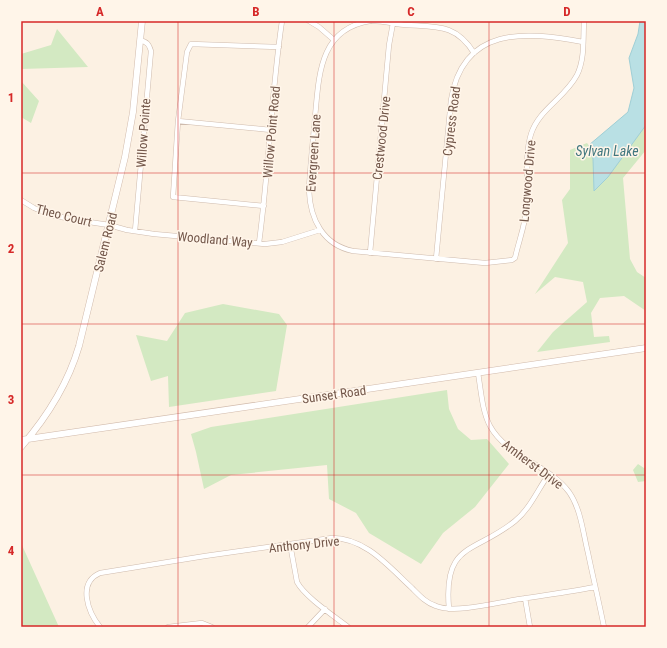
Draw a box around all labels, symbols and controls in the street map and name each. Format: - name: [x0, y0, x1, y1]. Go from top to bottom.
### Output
- text: A: [96, 4, 104, 19]
- text: B: [252, 4, 260, 19]
- text: C: [407, 4, 415, 19]
- text: D: [563, 4, 571, 19]
- street label: Willow Point Road: [260, 85, 283, 179]
- street label: Cypress Road: [440, 85, 463, 157]
- text: 1: [8, 90, 14, 105]
- street label: Crestwood Drive: [370, 96, 393, 181]
- street label: Willow Pointe: [134, 98, 153, 168]
- street label: Evergreen Lane: [303, 113, 324, 193]
- street label: Longwood Drive: [516, 139, 539, 223]
- water label: Sylvan Lake: [575, 143, 639, 159]
- street label: Theo Court: [34, 201, 93, 230]
- street label: Salem Road: [91, 211, 120, 273]
- street label: Woodland Way: [177, 229, 254, 250]
- text: 2: [8, 241, 15, 256]
- street label: Sunset Road: [301, 383, 367, 406]
- text: 3: [8, 392, 14, 407]
- street label: Amherst Drive: [499, 437, 566, 492]
- street label: Anthony Drive: [268, 533, 340, 556]
- text: 4: [8, 543, 15, 558]

